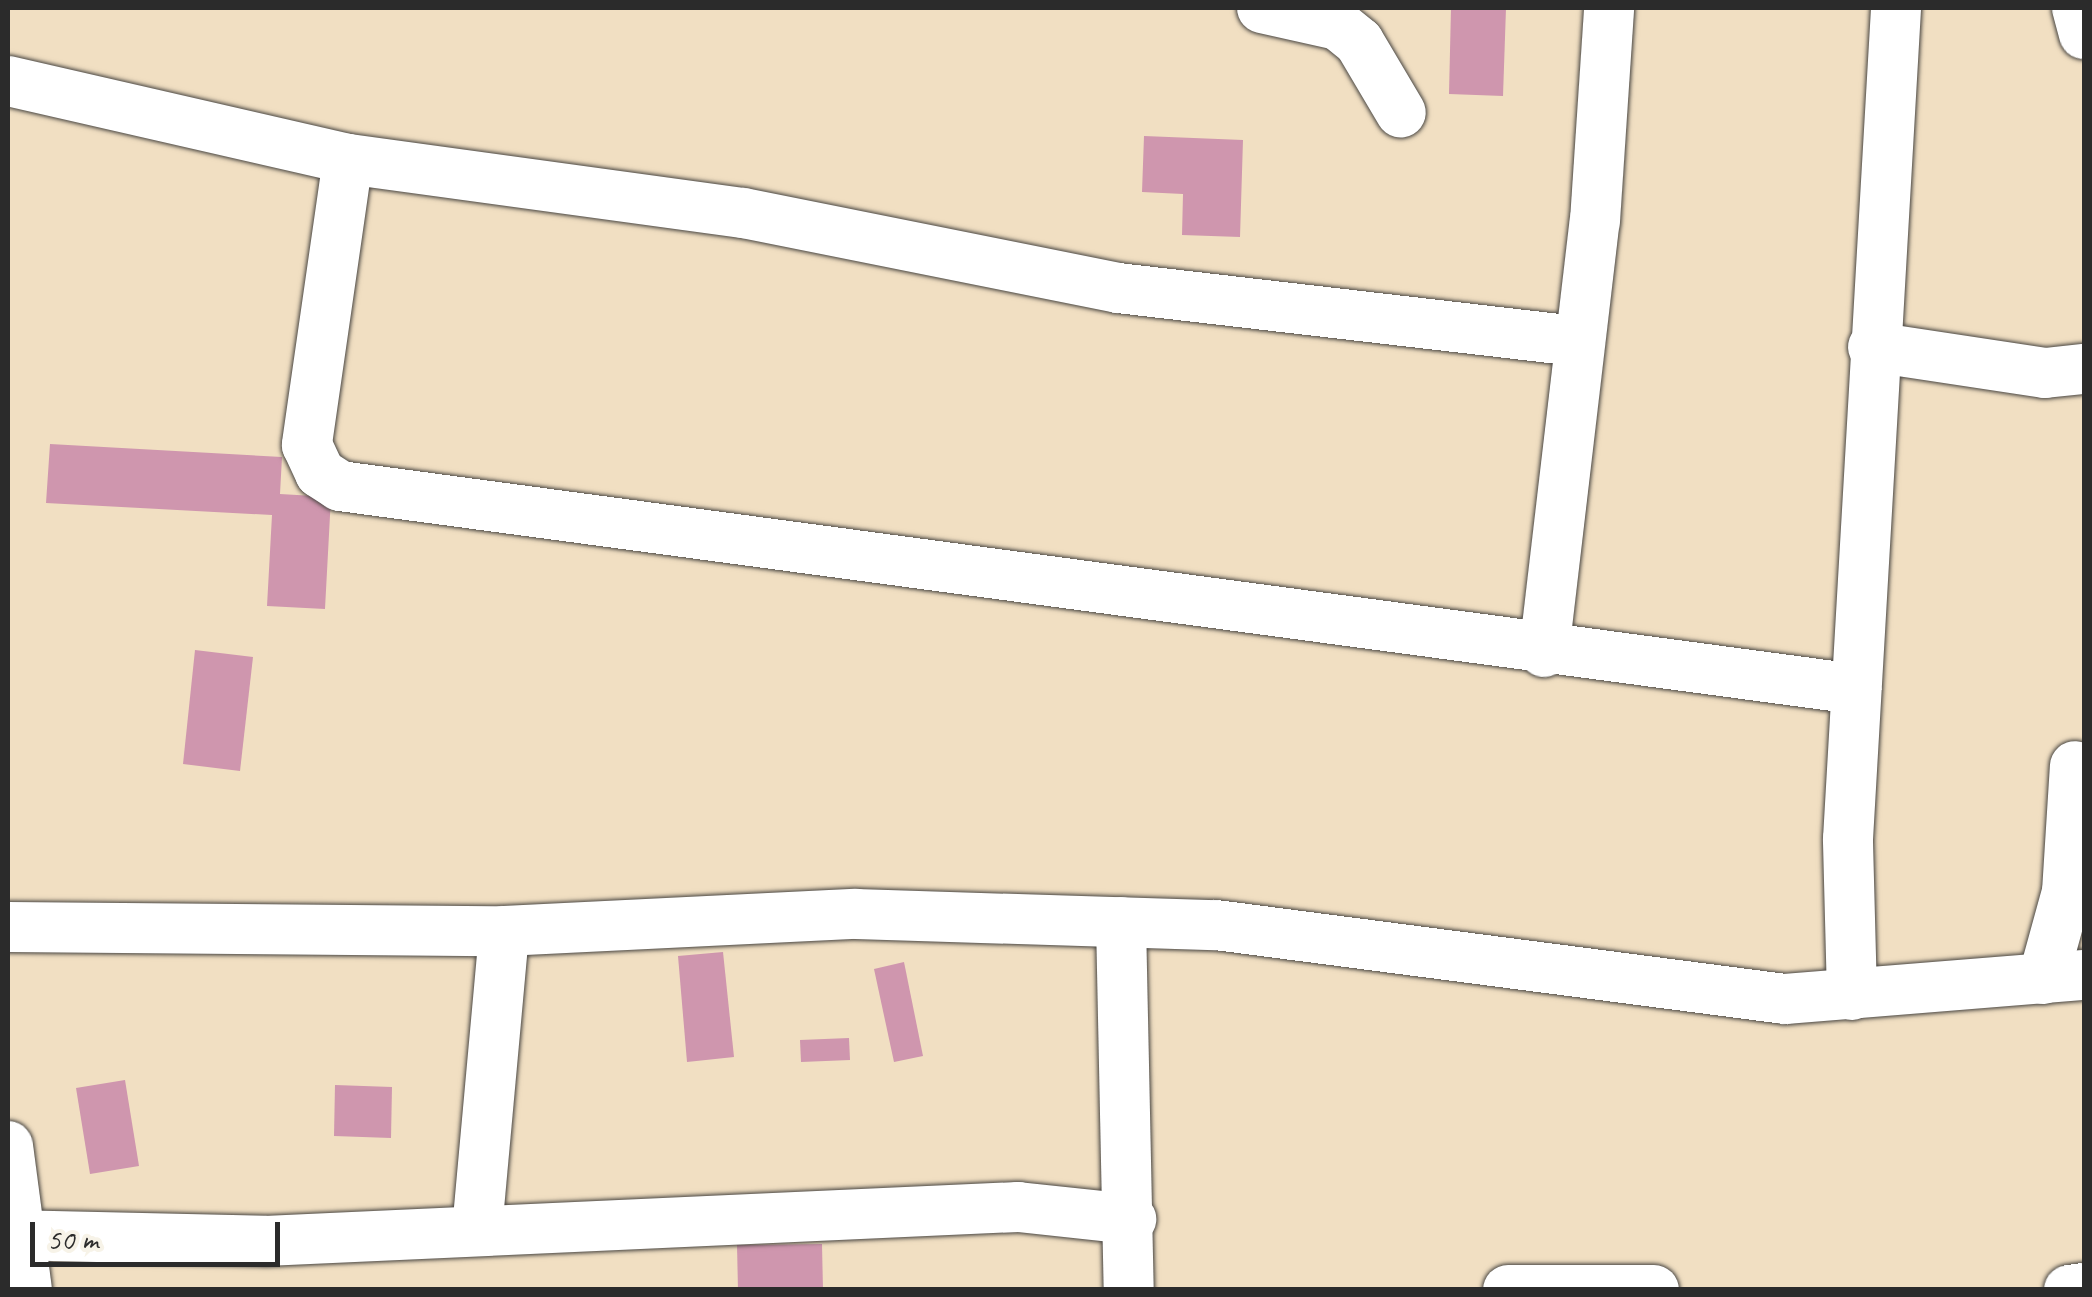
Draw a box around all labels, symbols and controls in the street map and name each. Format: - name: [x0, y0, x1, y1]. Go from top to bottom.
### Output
- scale bar: [35, 1202, 285, 1264]
- text: 50 m: [47, 1220, 98, 1258]

